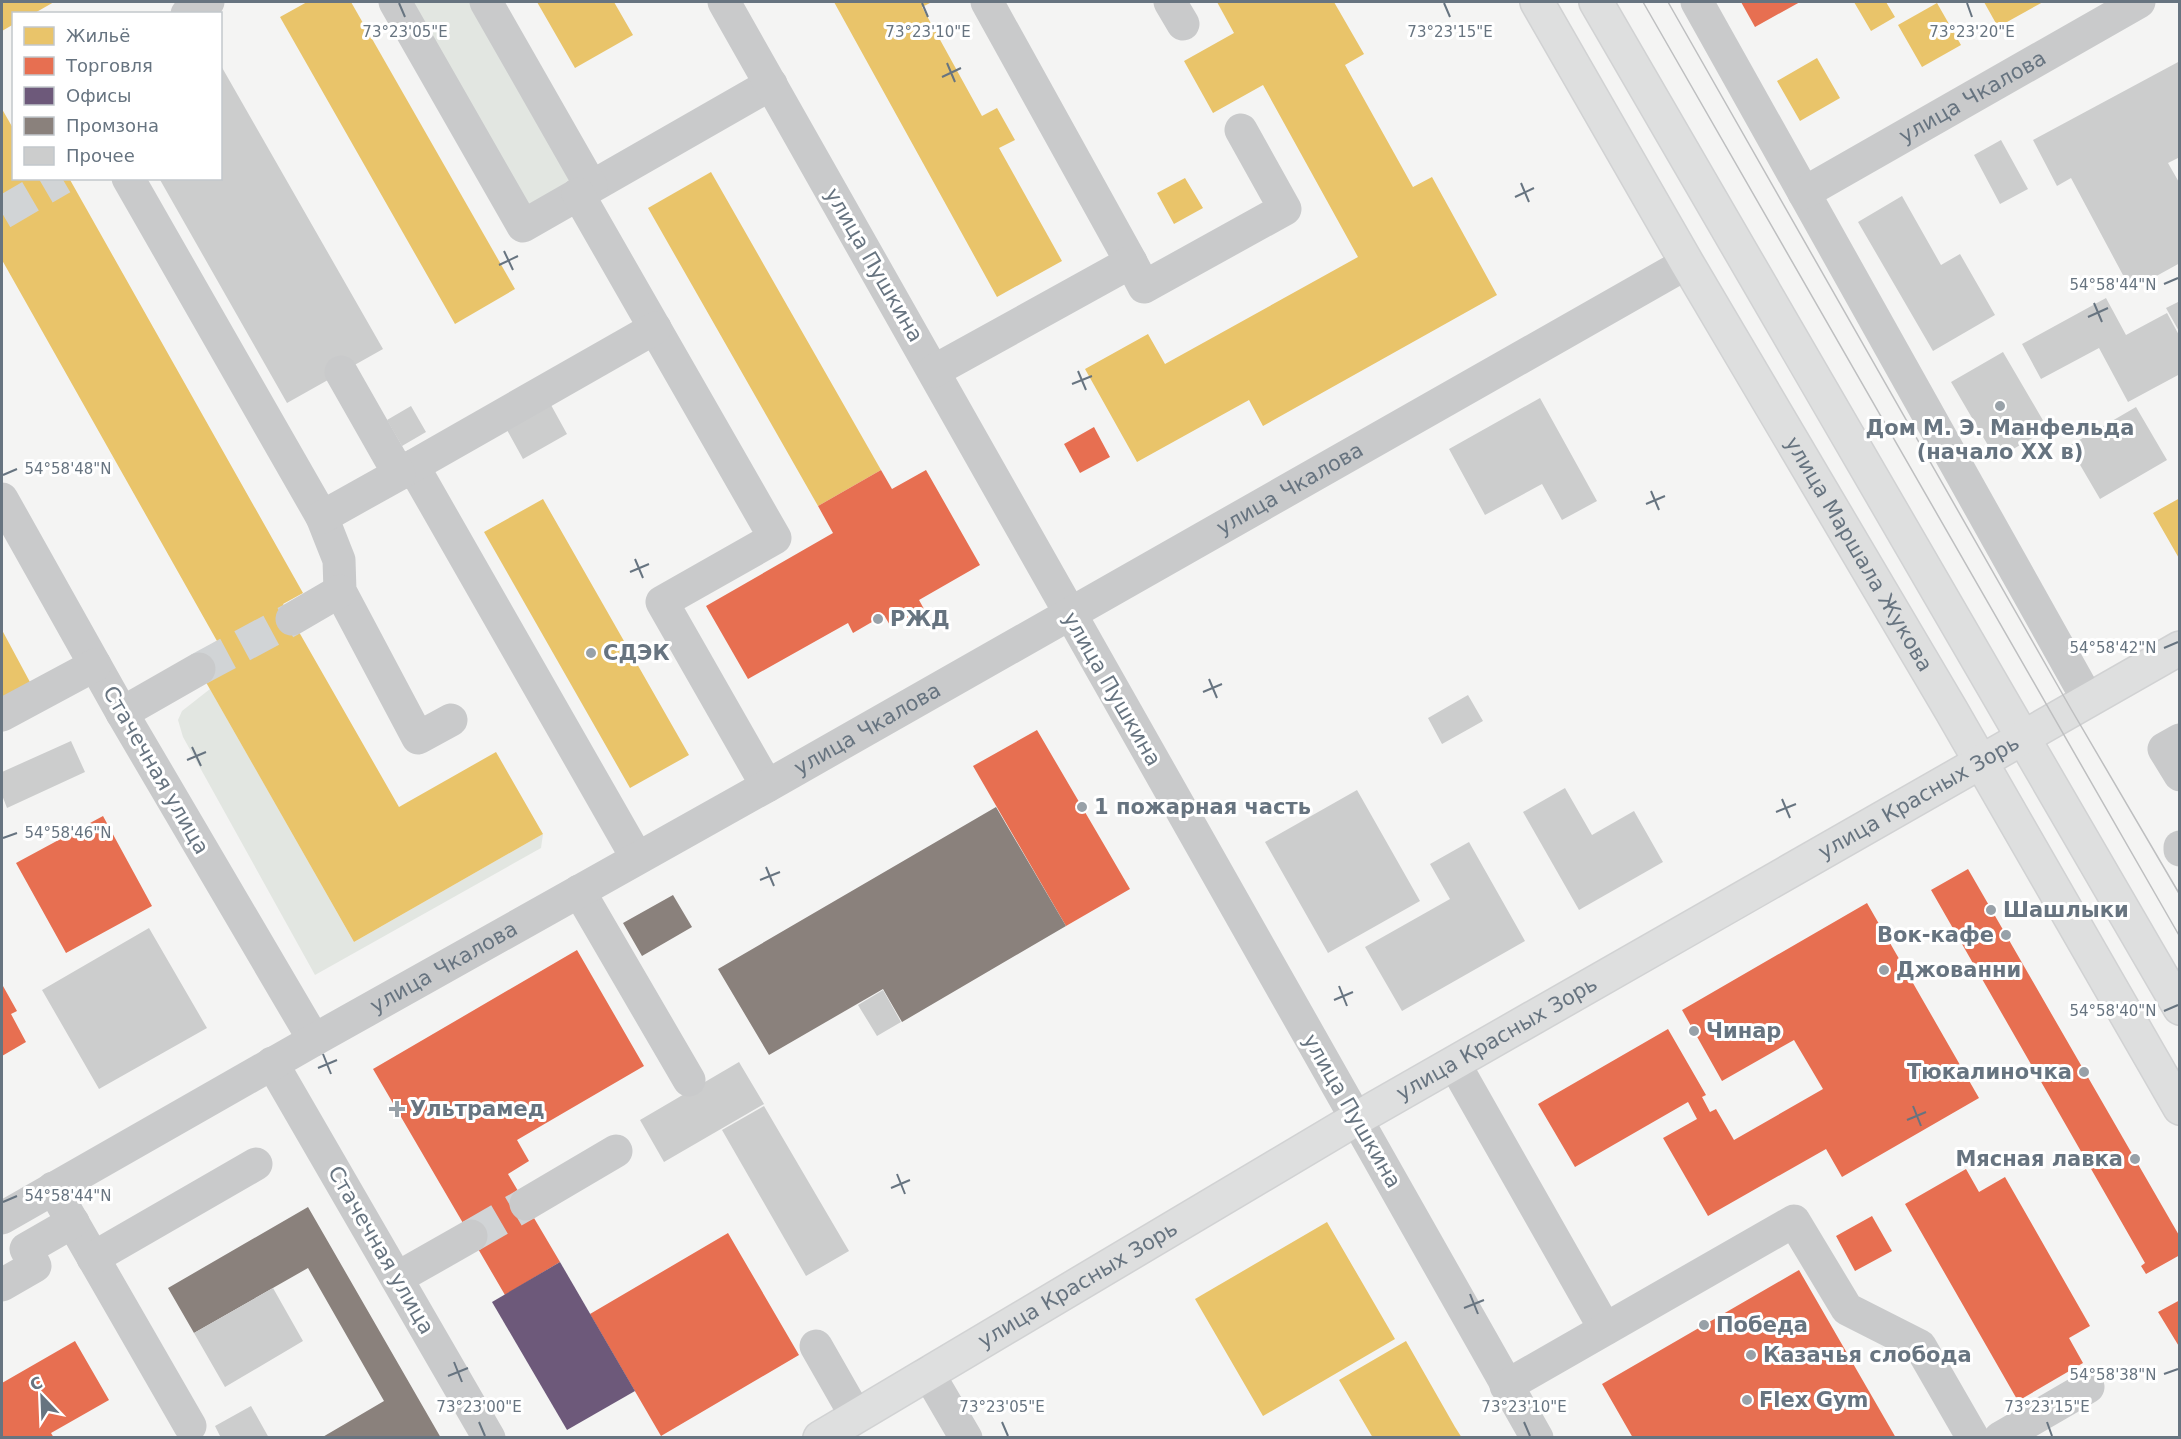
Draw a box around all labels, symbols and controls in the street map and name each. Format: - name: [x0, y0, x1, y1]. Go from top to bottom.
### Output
- legend: [12, 12, 222, 180]
- text: 73°23'05"E: [362, 23, 448, 41]
- text: 73°23'10"E: [885, 23, 971, 41]
- text: 73°23'15"E: [1407, 23, 1493, 41]
- text: 73°23'20"E: [1929, 23, 2015, 41]
- text: Жильё: [66, 25, 130, 46]
- street label: улица Чкалова: [1895, 46, 2050, 148]
- text: Торговля: [65, 55, 153, 76]
- text: Офисы: [66, 85, 131, 106]
- text: Промзона: [66, 115, 159, 136]
- text: Прочее: [66, 145, 135, 166]
- street label: улица Пушкина: [820, 184, 928, 346]
- text: 54°58'44"N: [2069, 276, 2157, 294]
- marker: Дом М. Э. Манфельда (начало XX в): [1993, 399, 2007, 413]
- place label: Дом М. Э. Манфельда (начало XX в): [1866, 416, 2134, 464]
- street label: улица Маршала Жукова: [1780, 432, 1938, 676]
- street label: улица Чкалова: [1212, 438, 1367, 540]
- text: 54°58'48"N: [24, 460, 112, 478]
- place label: РЖД: [890, 607, 950, 631]
- street label: улица Пушкина: [1058, 608, 1166, 770]
- marker: РЖД: [871, 612, 885, 626]
- text: 54°58'42"N: [2069, 639, 2157, 657]
- place label: СДЭК: [603, 641, 670, 665]
- marker: СДЭК: [584, 646, 598, 660]
- street label: улица Чкалова: [790, 678, 945, 780]
- street label: Стачечная улица: [98, 682, 214, 858]
- street label: улица Красных Зорь: [1814, 730, 2024, 864]
- place label: 1 пожарная часть: [1094, 795, 1311, 819]
- marker: 1 пожарная часть: [1075, 800, 1089, 814]
- text: 54°58'46"N: [24, 824, 112, 842]
- place label: Шашлыки: [2003, 898, 2129, 922]
- marker: Шашлыки: [1984, 903, 1998, 917]
- street label: улица Чкалова: [366, 916, 522, 1018]
- place label: Вок-кафе: [1877, 923, 1994, 947]
- marker: Вок-кафе: [1999, 928, 2013, 942]
- place label: Джованни: [1896, 958, 2021, 982]
- marker: Джованни: [1877, 963, 1891, 977]
- street label: улица Красных Зорь: [1392, 972, 1602, 1105]
- text: 54°58'40"N: [2069, 1002, 2157, 1020]
- place label: Чинар: [1706, 1019, 1781, 1043]
- marker: Чинар: [1687, 1024, 1701, 1038]
- street label: улица Пушкина: [1298, 1030, 1406, 1192]
- place label: Тюкалиночка: [1907, 1060, 2072, 1084]
- marker: Тюкалиночка: [2077, 1065, 2091, 1079]
- place label: Ультрамед: [410, 1097, 545, 1121]
- marker: Ультрамед: [388, 1100, 406, 1118]
- place label: Мясная лавка: [1955, 1147, 2123, 1171]
- marker: Мясная лавка: [2128, 1152, 2142, 1166]
- street label: Стачечная улица: [323, 1162, 439, 1338]
- text: 54°58'44"N: [24, 1187, 112, 1205]
- street label: улица Красных Зорь: [974, 1216, 1182, 1353]
- place label: Победа: [1716, 1313, 1808, 1337]
- marker: Победа: [1697, 1318, 1711, 1332]
- place label: Казачья слобода: [1763, 1343, 1972, 1367]
- marker: Казачья слобода: [1744, 1348, 1758, 1362]
- text: 54°58'38"N: [2069, 1366, 2157, 1384]
- north arrow: [12, 1367, 72, 1427]
- text: С: [27, 1373, 45, 1395]
- place label: Flex Gym: [1759, 1388, 1868, 1412]
- marker: Flex Gym: [1740, 1393, 1754, 1407]
- text: 73°23'00"E: [436, 1398, 522, 1416]
- text: 73°23'05"E: [959, 1398, 1045, 1416]
- text: 73°23'10"E: [1481, 1398, 1567, 1416]
- text: 73°23'15"E: [2004, 1398, 2090, 1416]

